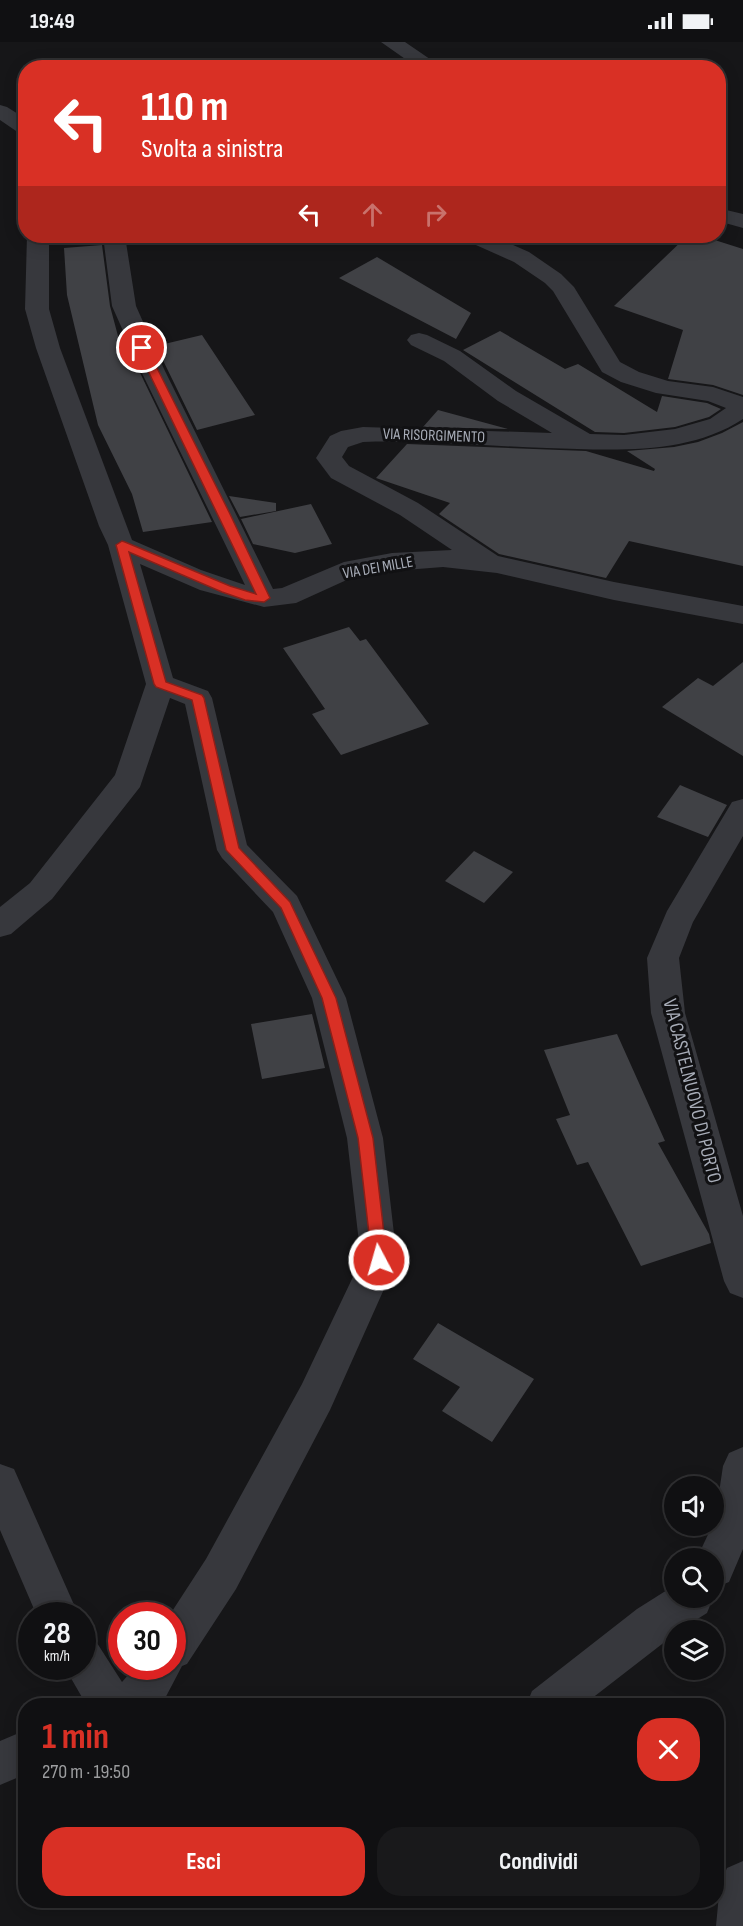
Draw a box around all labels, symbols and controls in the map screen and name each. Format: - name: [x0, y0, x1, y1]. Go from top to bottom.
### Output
- text: 19:49: [30, 8, 75, 35]
- text: 110 m: [141, 82, 228, 133]
- icon: left: [42, 84, 120, 162]
- text: Svolta a sinistra: [141, 133, 283, 165]
- icon: left: [293, 198, 326, 231]
- icon: ahead: [356, 198, 389, 231]
- icon: right: [419, 198, 452, 231]
- pin: [116, 322, 167, 373]
- icon: arrive: [125, 331, 158, 364]
- street label: VIA RISORGIMENTO: [383, 425, 485, 447]
- street label: VIA DEI MILLE: [341, 552, 415, 584]
- street label: VIA CASTELNUOVO DI PORTO: [658, 996, 726, 1186]
- position arrow: [347, 1228, 411, 1292]
- map controls: [664, 1476, 724, 1680]
- button: sound: [664, 1476, 724, 1536]
- button: search: [664, 1548, 724, 1608]
- speed limit sign: 30: [108, 1602, 186, 1680]
- text: 28: [43, 1616, 71, 1652]
- button: layers: [664, 1620, 724, 1680]
- text: km/h: [44, 1647, 70, 1666]
- text: 1 min: [42, 1716, 109, 1759]
- button: close: [637, 1718, 700, 1781]
- text: 270 m · 19:50: [42, 1760, 130, 1784]
- button: Esci: [42, 1827, 365, 1896]
- button: Condividi: [377, 1827, 700, 1896]

